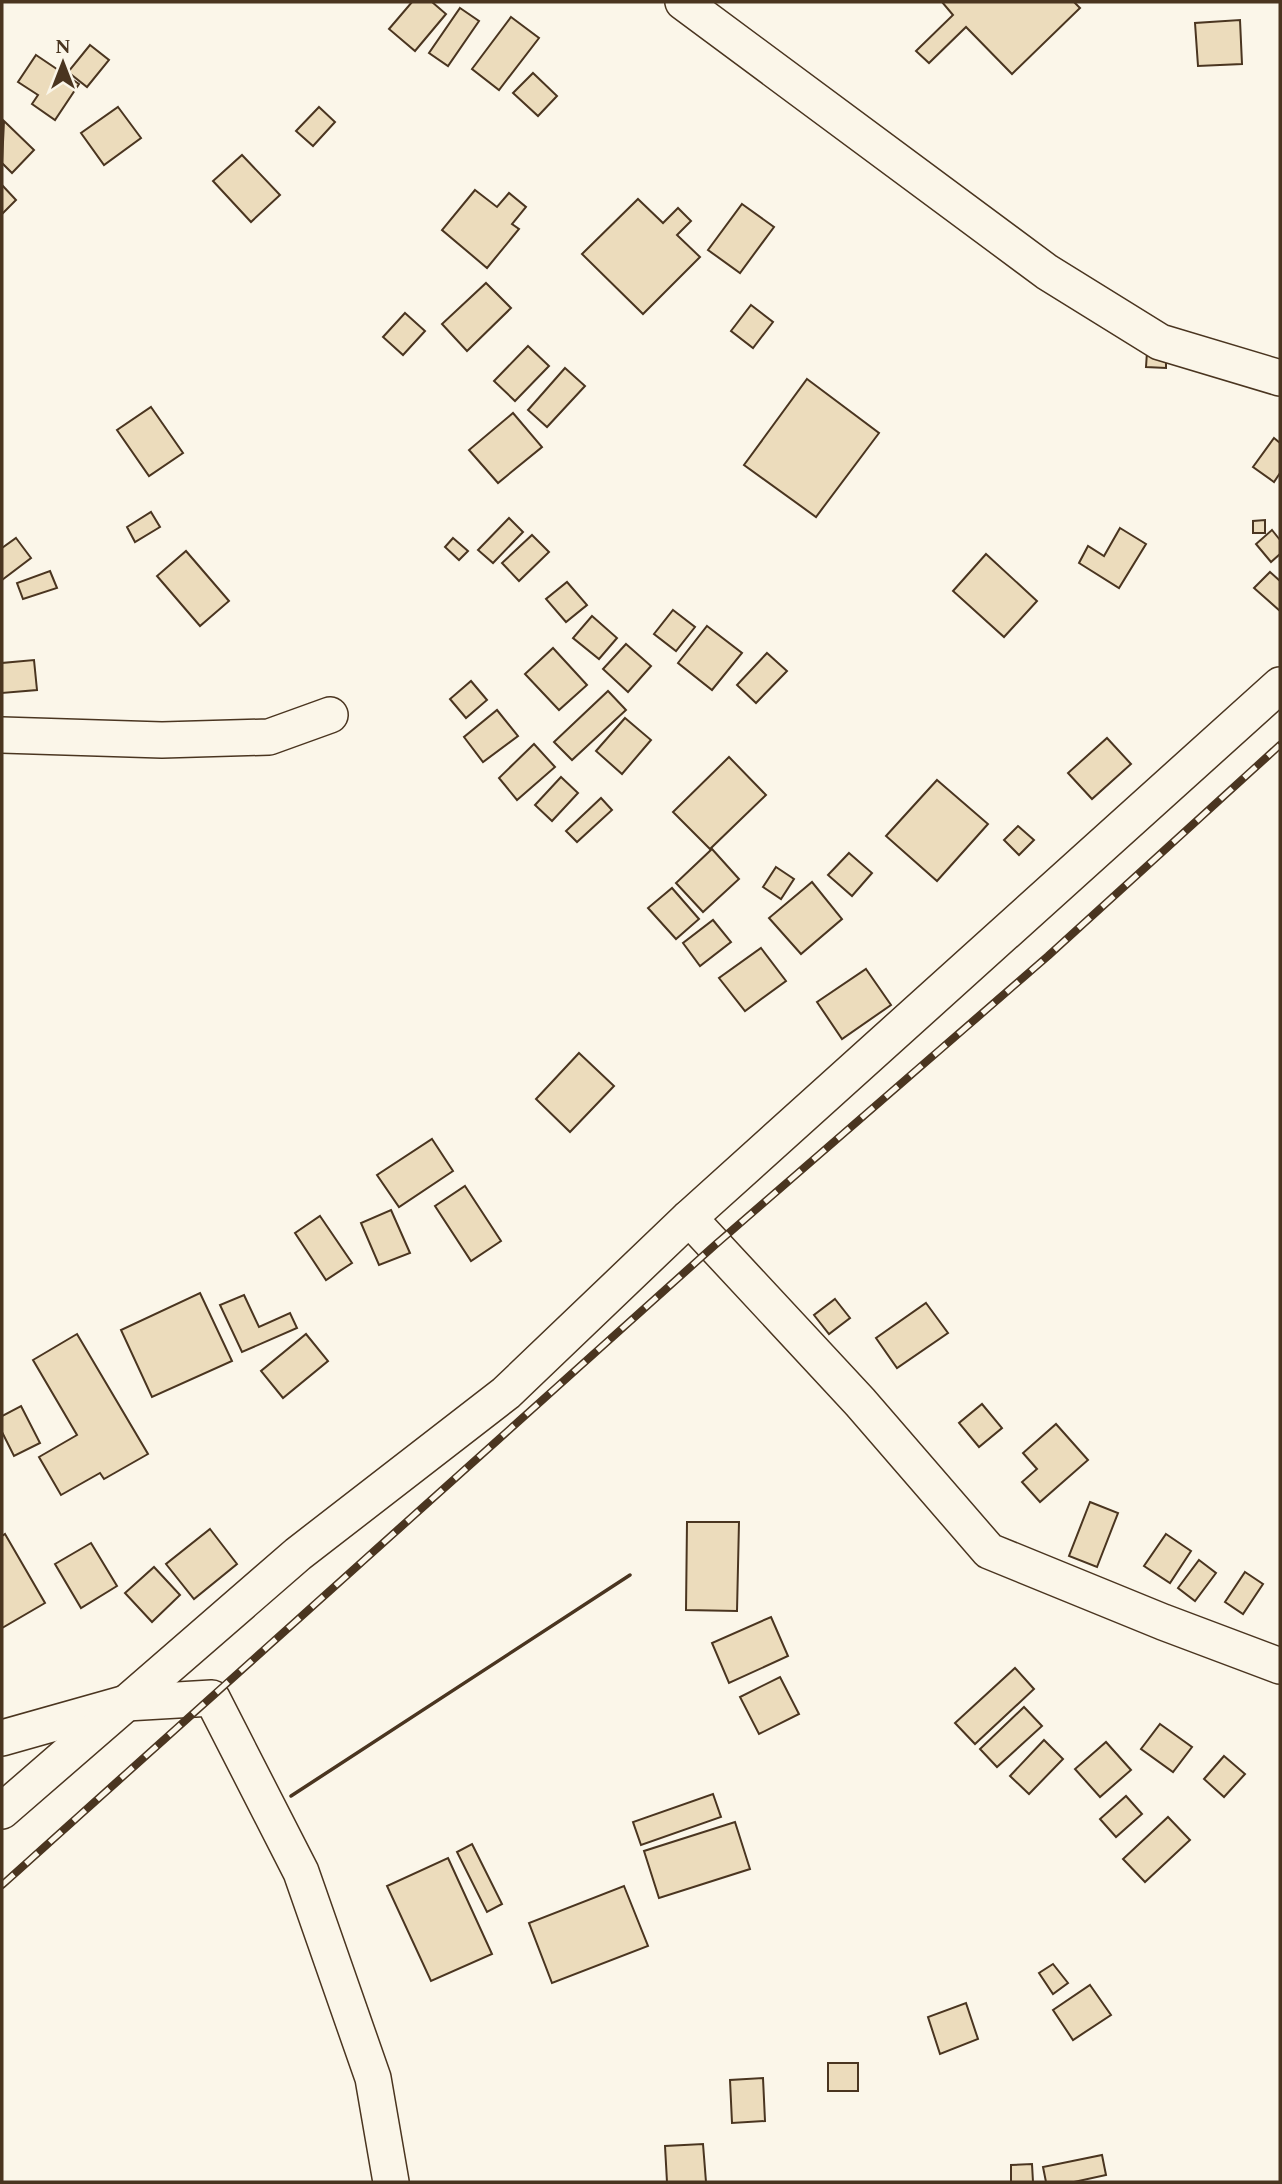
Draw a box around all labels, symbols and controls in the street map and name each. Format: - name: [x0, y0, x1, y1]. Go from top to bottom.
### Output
- north arrow: [28, 28, 98, 98]
- text: N: [55, 33, 71, 62]

